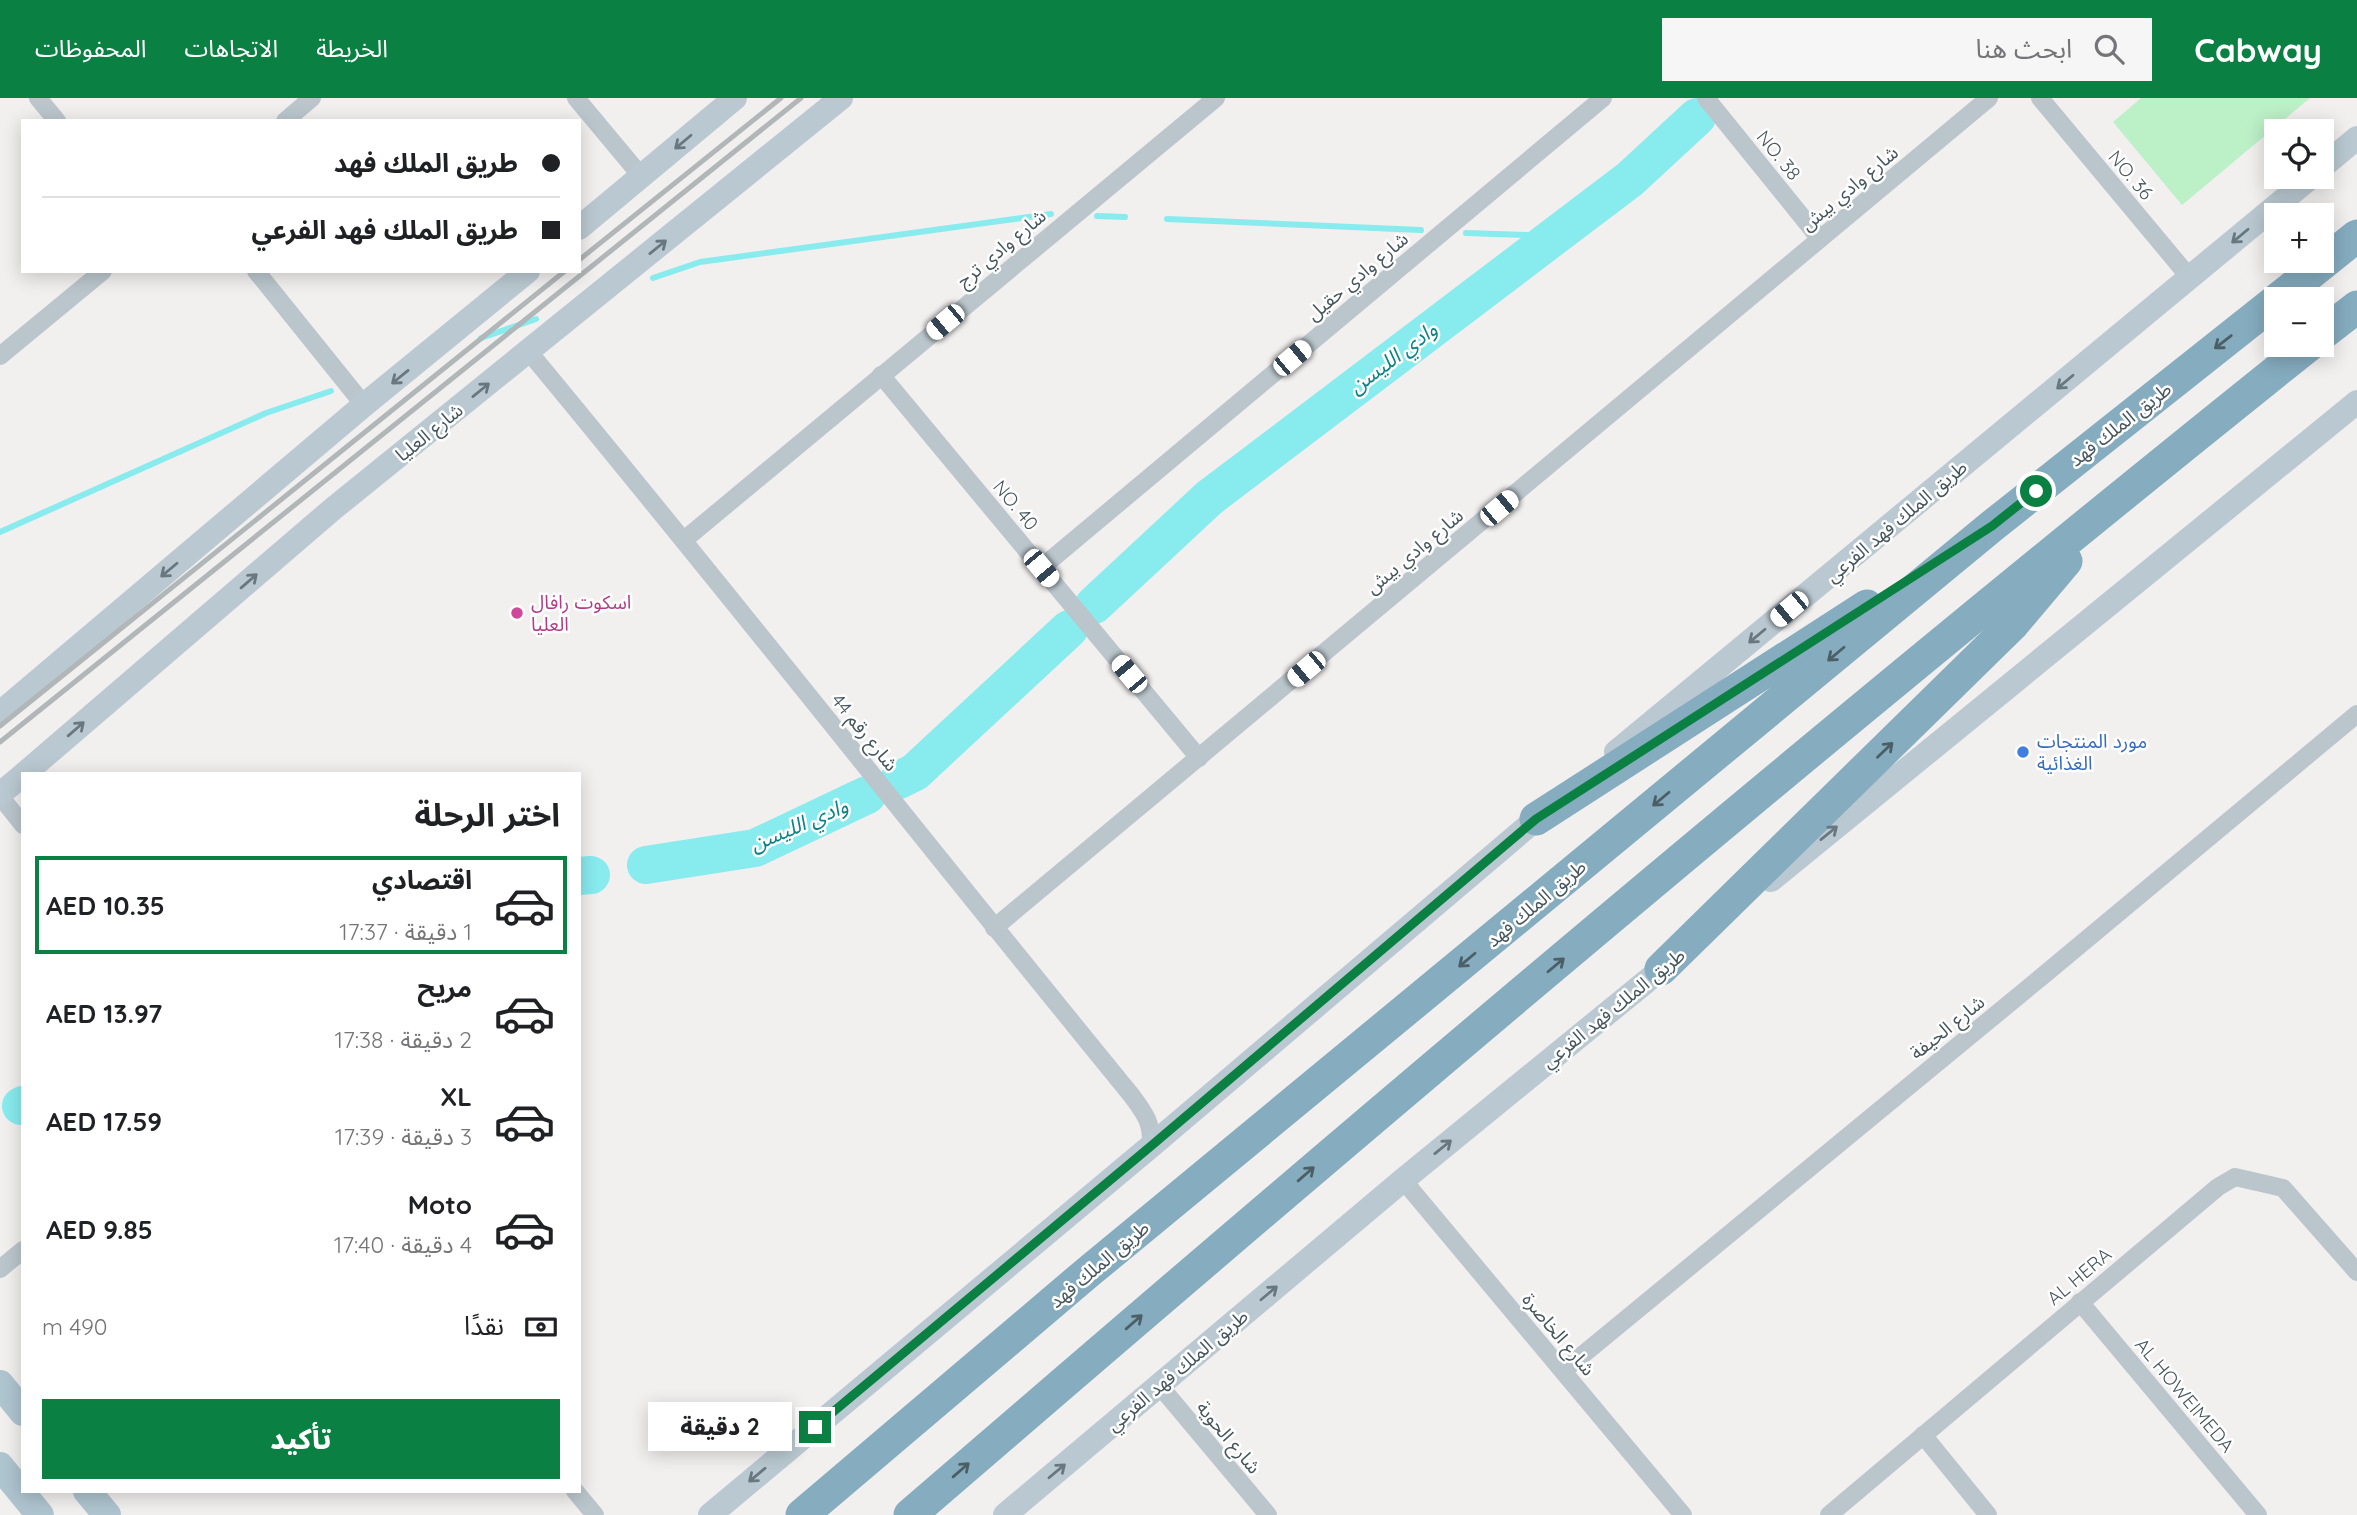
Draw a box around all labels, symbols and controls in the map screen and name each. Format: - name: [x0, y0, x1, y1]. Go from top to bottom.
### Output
- search box: [1662, 18, 2152, 81]
- text: Cabway: [2194, 29, 2322, 70]
- icon: search: [2090, 30, 2128, 68]
- text: ابحث هنا: [1976, 32, 2072, 65]
- text: المحفوظات: [35, 33, 146, 63]
- text: الاتجاهات: [184, 33, 278, 63]
- text: الخريطة: [316, 33, 388, 63]
- map controls: [2264, 119, 2334, 357]
- button: locate: [2264, 119, 2334, 189]
- street label: NO. 38: [1752, 125, 1806, 185]
- one-way arrow: [674, 134, 692, 149]
- street label: شارع وادي بيش: [1795, 140, 1905, 238]
- street label: NO. 36: [2103, 145, 2159, 205]
- text: طريق الملك فهد: [334, 146, 518, 179]
- button: +: [2264, 203, 2334, 273]
- street label: شارع وادي ترج: [951, 204, 1053, 295]
- text: طريق الملك فهد الفرعي: [251, 213, 518, 246]
- street label: شارع وادي حقيل: [1301, 226, 1415, 328]
- one-way arrow: [2231, 228, 2249, 244]
- one-way arrow: [649, 239, 667, 255]
- button: −: [2264, 287, 2334, 357]
- car: [923, 300, 968, 344]
- water label: وادي الليسن: [1343, 316, 1444, 402]
- one-way arrow: [2215, 335, 2233, 350]
- car: [1270, 336, 1315, 380]
- one-way arrow: [391, 369, 409, 384]
- one-way arrow: [2056, 374, 2074, 390]
- street label: طريق الملك فهد: [2064, 377, 2176, 471]
- one-way arrow: [472, 383, 490, 398]
- street label: شارع العليا: [390, 398, 469, 468]
- street label: طريق الملك فهد الفرعي: [1820, 455, 1974, 590]
- street label: NO. 40: [988, 475, 1044, 535]
- route start: [2020, 475, 2052, 507]
- car: [1477, 486, 1522, 530]
- street label: شارع وادي بيش: [1360, 503, 1470, 601]
- car: [1020, 545, 1063, 591]
- one-way arrow: [161, 562, 179, 578]
- one-way arrow: [240, 573, 258, 589]
- car: [1767, 587, 1812, 631]
- place label: اسكوت رافال العليا: [531, 590, 631, 636]
- marker: اسكوت رافال العليا: [509, 605, 525, 621]
- one-way arrow: [1749, 628, 1767, 644]
- one-way arrow: [1828, 646, 1846, 662]
- car: [1284, 647, 1329, 691]
- car: [1108, 651, 1151, 697]
- street label: شارع رقم 44: [824, 688, 904, 778]
- one-way arrow: [67, 721, 85, 737]
- place label: مورد المنتجات الغذائية: [2037, 729, 2147, 775]
- one-way arrow: [1876, 741, 1893, 758]
- marker: مورد المنتجات الغذائية: [2015, 744, 2031, 760]
- one-way arrow: [1652, 791, 1670, 807]
- water label: وادي الليسن: [746, 792, 853, 860]
- text: اختر الرحلة: [414, 794, 560, 834]
- one-way arrow: [1819, 826, 1837, 841]
- street label: طريق الملك فهد: [1481, 854, 1591, 952]
- text: اقتصادي: [372, 863, 472, 896]
- icon: car: [493, 874, 556, 937]
- text: AED 10.35: [46, 889, 165, 922]
- text: 1 دقيقة · 17:37: [339, 917, 472, 946]
- street label: طريق الملك فهد الفرعي: [1536, 943, 1692, 1076]
- one-way arrow: [1458, 952, 1476, 967]
- one-way arrow: [1546, 957, 1564, 973]
- text: مريح: [417, 971, 472, 1004]
- icon: car: [493, 982, 556, 1045]
- street label: شارع الحيفة: [1905, 990, 1991, 1066]
- text: AED 13.97: [46, 997, 162, 1030]
- text: 2 دقيقة · 17:38: [334, 1025, 472, 1054]
- text: XL: [440, 1080, 472, 1113]
- icon: car: [493, 1090, 556, 1153]
- text: AED 17.59: [46, 1105, 162, 1138]
- text: 3 دقيقة · 17:39: [335, 1122, 472, 1151]
- one-way arrow: [1434, 1139, 1452, 1155]
- one-way arrow: [1297, 1166, 1315, 1182]
- text: Moto: [408, 1188, 472, 1221]
- icon: car: [493, 1198, 556, 1261]
- text: AED 9.85: [46, 1213, 153, 1246]
- street label: طريق الملك فهد: [1044, 1215, 1154, 1313]
- text: 4 دقيقة · 17:40: [334, 1230, 472, 1259]
- street label: AL HERA: [2042, 1242, 2116, 1310]
- one-way arrow: [1259, 1285, 1277, 1300]
- street label: شارع الخاصرة: [1516, 1288, 1601, 1382]
- street label: طريق الملك فهد الفرعي: [1101, 1304, 1255, 1439]
- icon: cash: [522, 1308, 560, 1346]
- text: نقدًا: [464, 1309, 504, 1342]
- text: 490 m: [42, 1312, 107, 1341]
- one-way arrow: [1124, 1314, 1142, 1330]
- street label: AL HOWEIMEDA: [2130, 1333, 2240, 1457]
- street label: شارع الحوية: [1190, 1396, 1266, 1480]
- button: تأكيد: [42, 1399, 560, 1479]
- callout: 2 دقيقة: [647, 1402, 790, 1452]
- route end: [799, 1411, 831, 1443]
- text: 2 دقيقة: [680, 1412, 760, 1441]
- one-way arrow: [952, 1462, 970, 1478]
- one-way arrow: [1048, 1463, 1066, 1479]
- one-way arrow: [749, 1467, 767, 1483]

